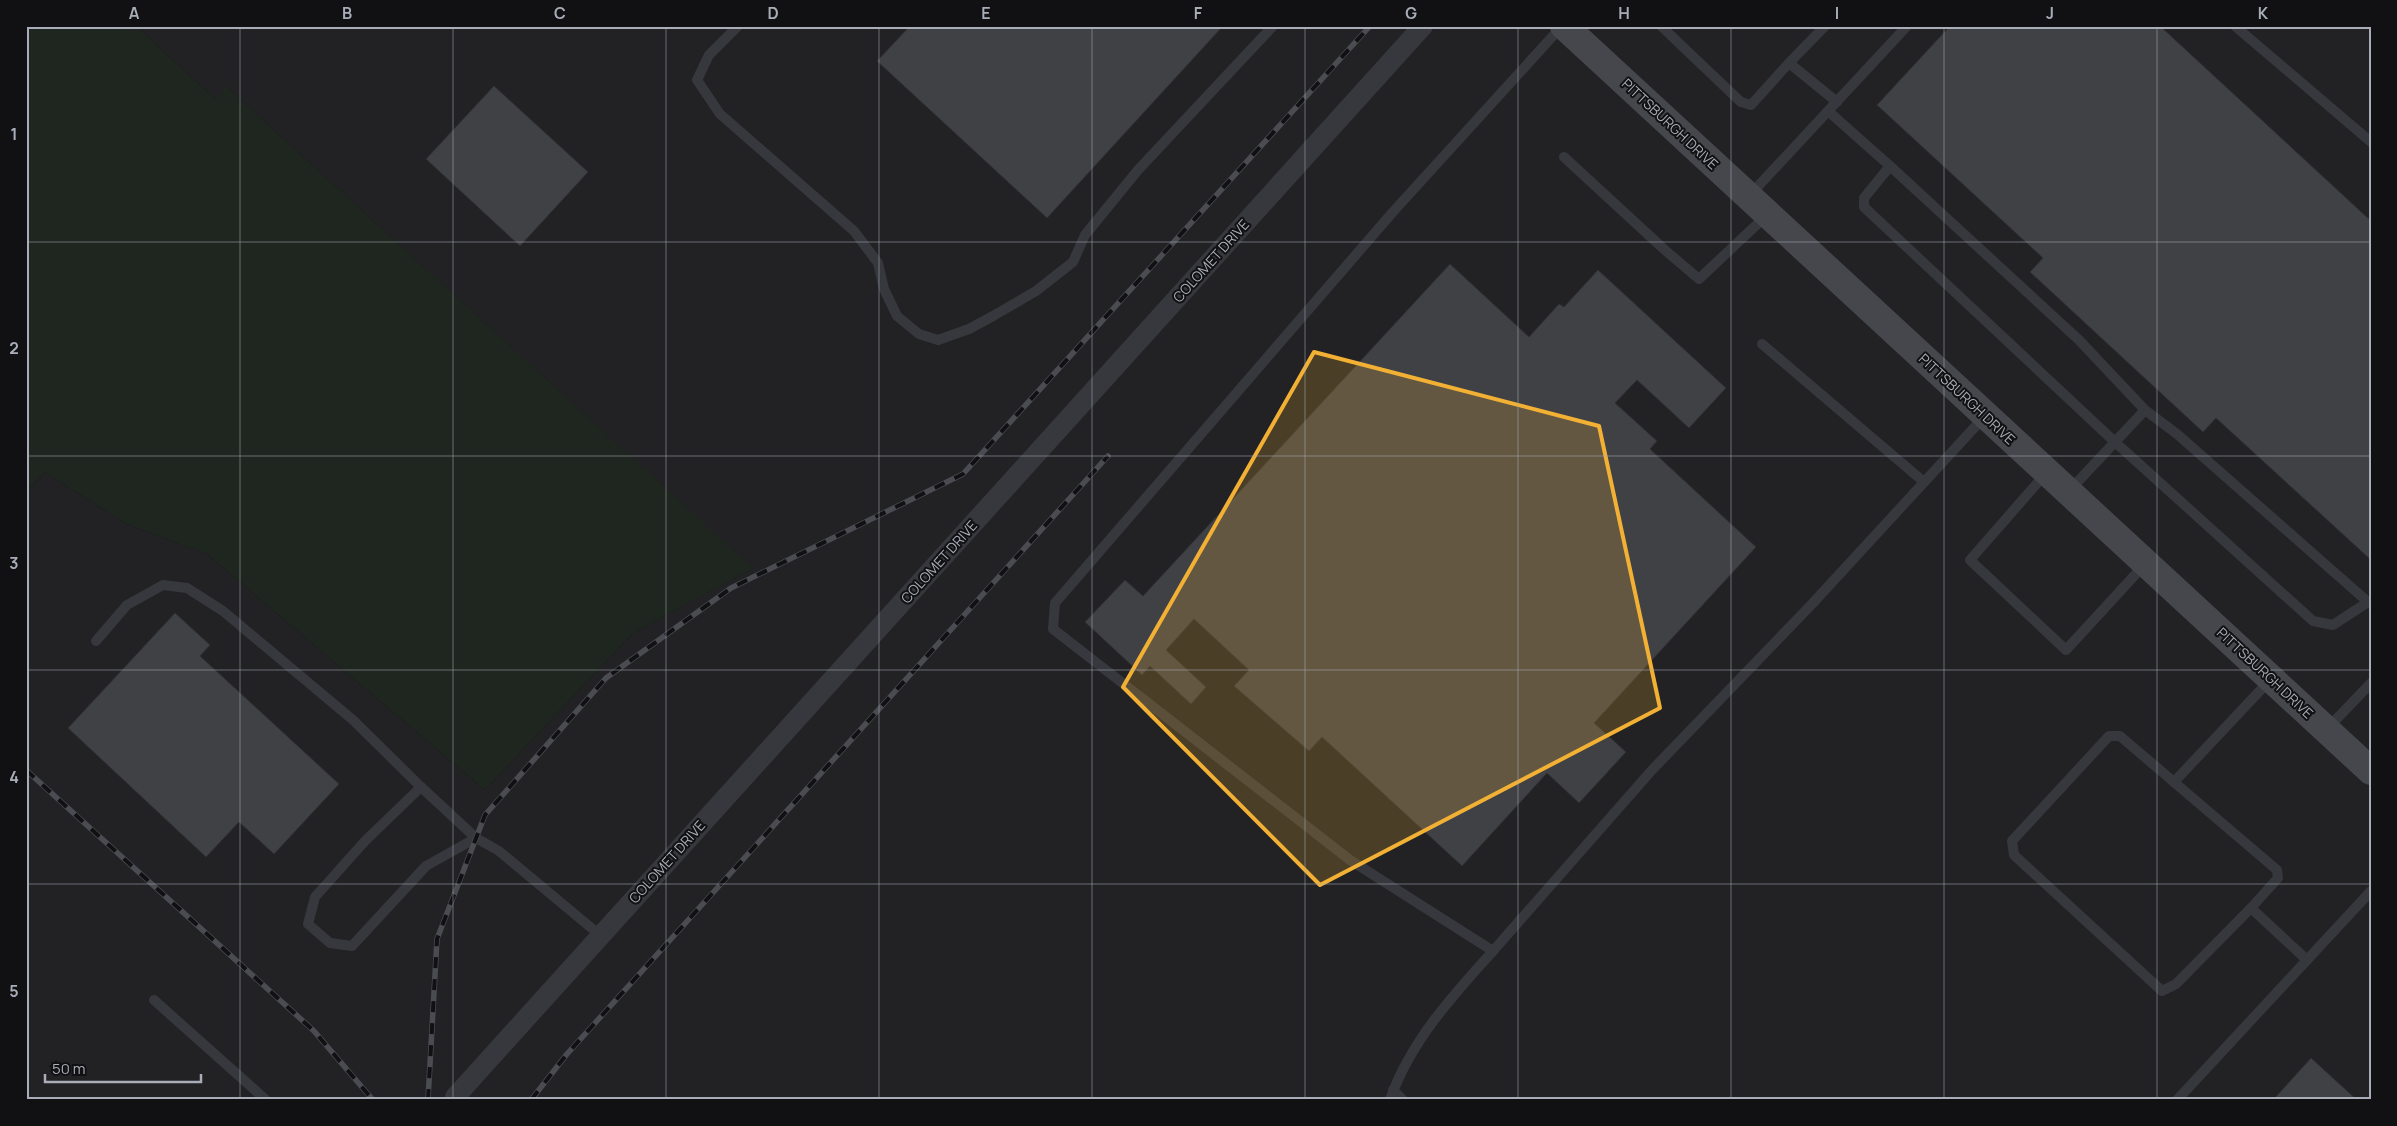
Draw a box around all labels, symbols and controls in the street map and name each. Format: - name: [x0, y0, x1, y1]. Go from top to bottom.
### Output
- text: A: [129, 2, 140, 24]
- text: B: [342, 2, 352, 24]
- text: C: [554, 2, 566, 24]
- text: D: [767, 2, 779, 24]
- text: E: [981, 2, 991, 24]
- text: F: [1194, 2, 1203, 24]
- text: G: [1405, 2, 1417, 24]
- text: H: [1618, 2, 1630, 24]
- text: I: [1835, 2, 1839, 24]
- text: J: [2046, 2, 2054, 24]
- text: K: [2258, 2, 2269, 24]
- street label: PITTSBURGH DRIVE: [1618, 74, 1723, 173]
- text: 1: [10, 123, 18, 145]
- street label: COLOMET DRIVE: [1168, 215, 1253, 306]
- text: 2: [9, 337, 19, 359]
- street label: PITTSBURGH DRIVE: [1915, 349, 2020, 448]
- street label: COLOMET DRIVE: [896, 516, 981, 607]
- text: 3: [9, 552, 19, 574]
- street label: PITTSBURGH DRIVE: [2213, 623, 2318, 722]
- text: 4: [9, 766, 19, 788]
- street label: COLOMET DRIVE: [624, 816, 709, 907]
- text: 5: [9, 980, 19, 1002]
- scale bar: [45, 1051, 201, 1083]
- text: 50 m: [52, 1058, 86, 1079]

